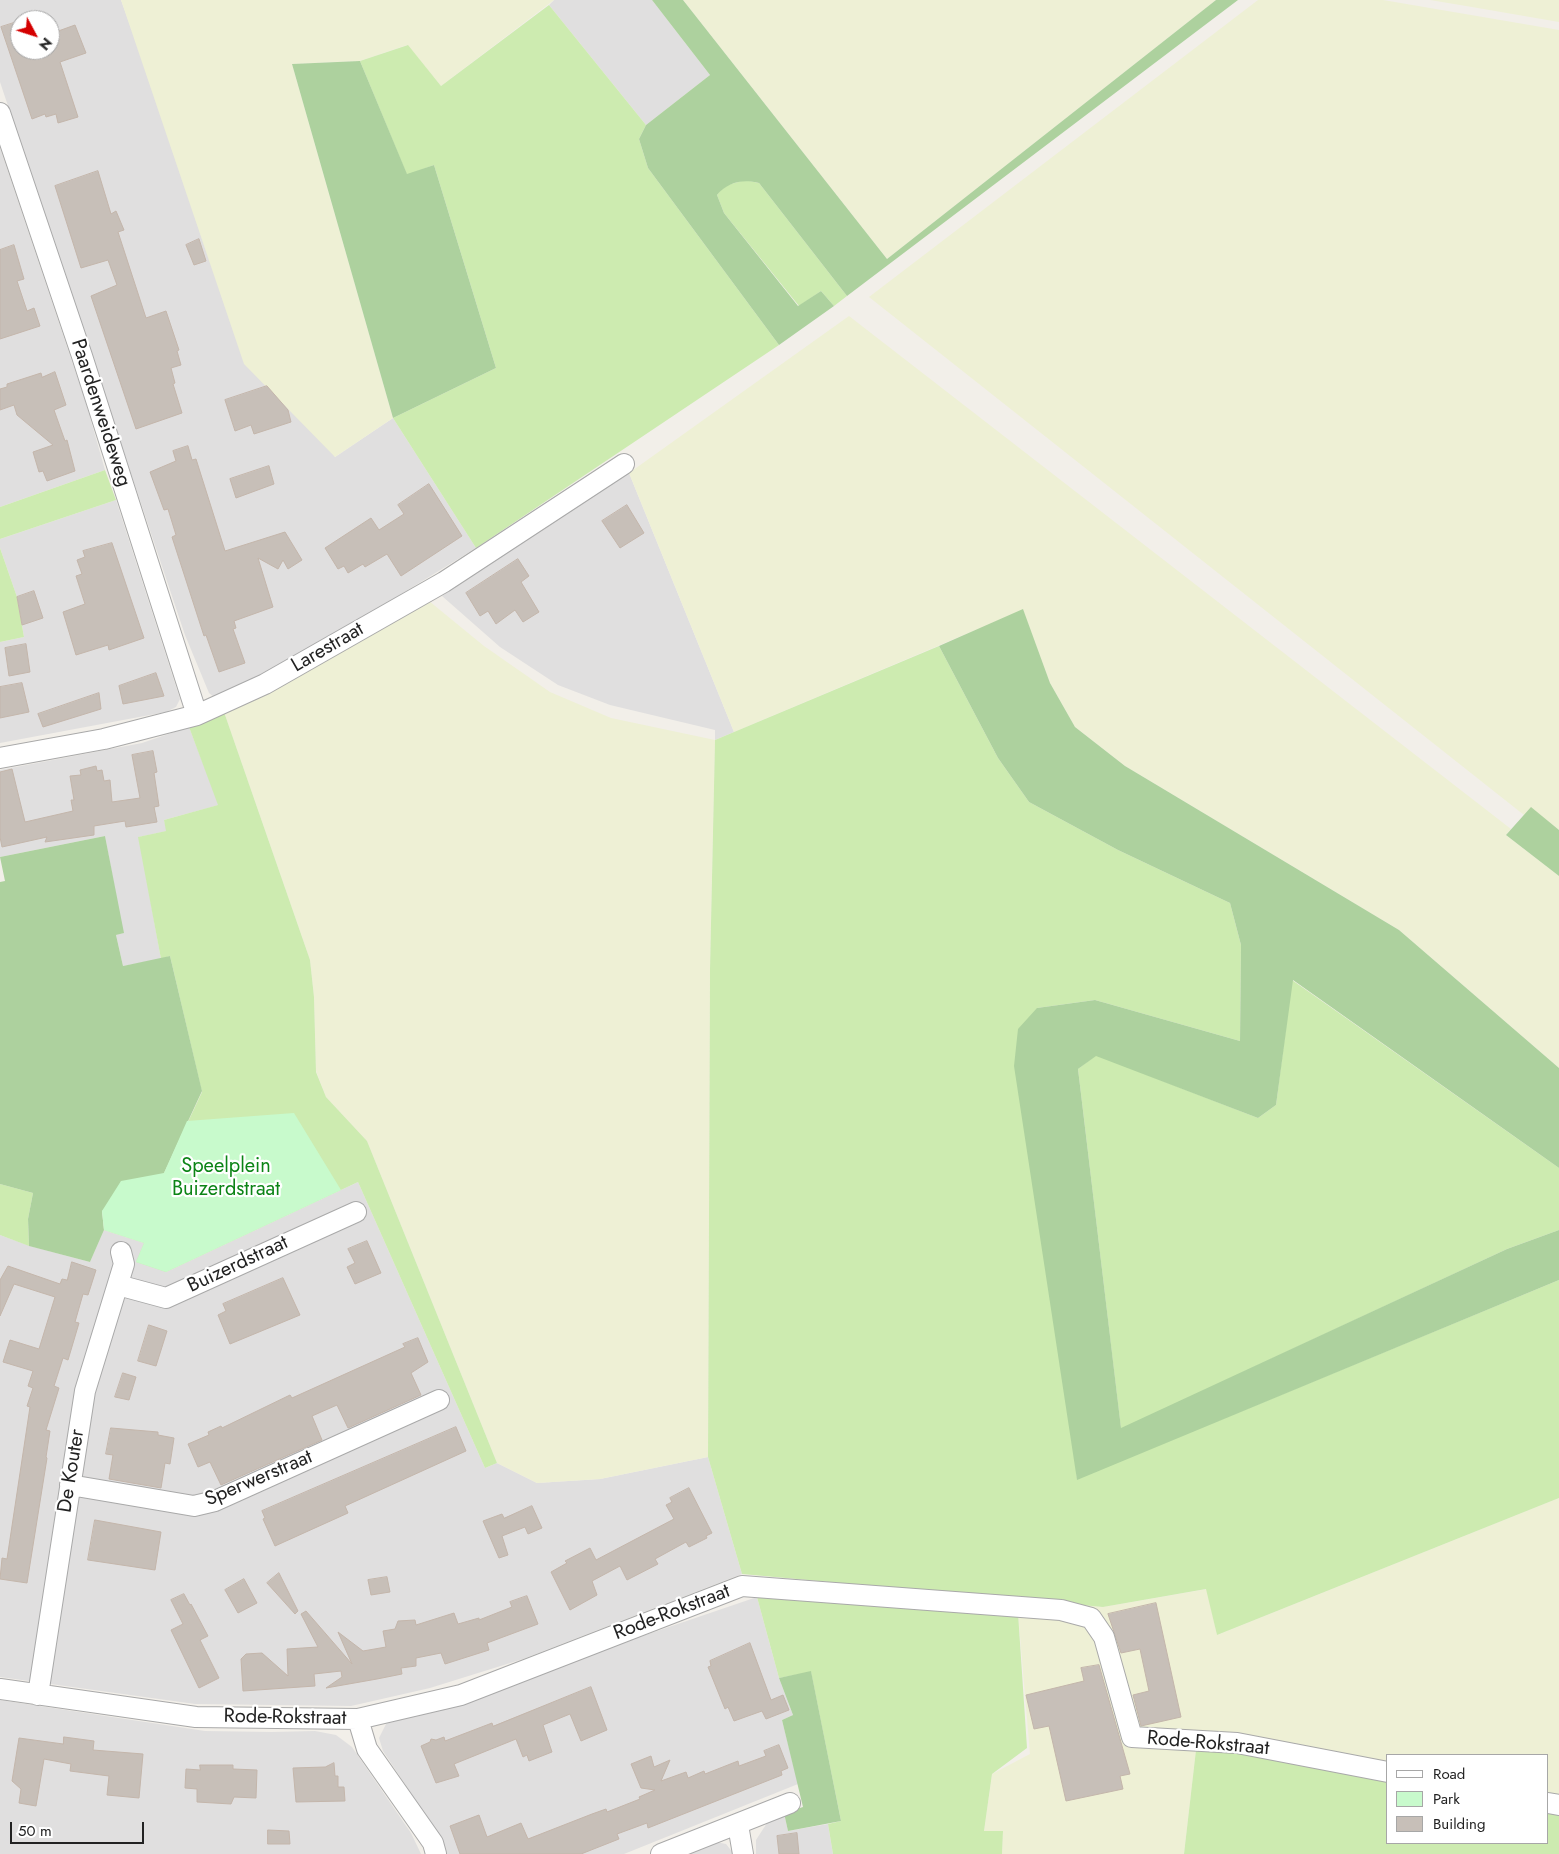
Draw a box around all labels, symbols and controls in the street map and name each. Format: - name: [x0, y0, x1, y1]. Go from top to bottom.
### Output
- north arrow: [10, 10, 60, 60]
- text: N: [34, 33, 57, 55]
- street label: Paardenweideweg: [65, 336, 135, 490]
- street label: Larestraat: [288, 618, 368, 678]
- park label: Speelplein Buizerdstraat: [172, 1155, 280, 1202]
- street label: Buizerdstraat: [184, 1231, 292, 1299]
- street label: De Kouter: [54, 1428, 90, 1514]
- street label: Sperwerstraat: [202, 1446, 316, 1512]
- street label: Rode-Rokstraat: [610, 1580, 734, 1646]
- street label: Rode-Rokstraat: [223, 1705, 347, 1731]
- street label: Rode-Rokstraat: [1146, 1727, 1270, 1761]
- legend: [1386, 1754, 1549, 1844]
- text: Road: [1433, 1763, 1465, 1785]
- text: Park: [1433, 1788, 1460, 1810]
- scale bar: [12, 1812, 146, 1844]
- text: Building: [1433, 1813, 1485, 1835]
- text: 50 m: [18, 1820, 52, 1842]

